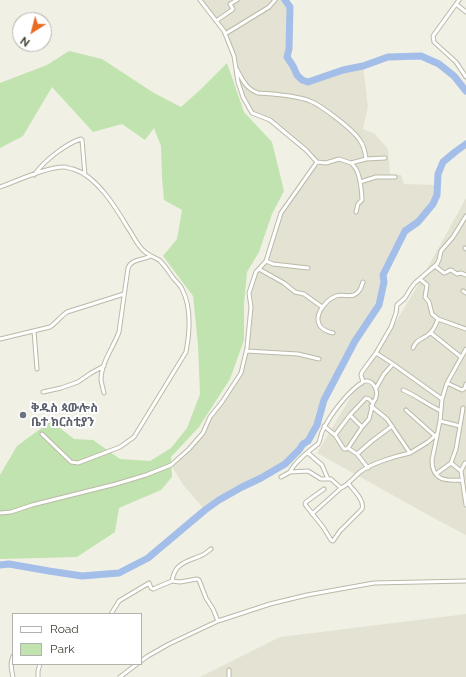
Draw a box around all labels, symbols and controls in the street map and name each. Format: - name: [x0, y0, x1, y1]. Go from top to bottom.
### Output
- north arrow: [12, 12, 52, 52]
- text: N: [18, 34, 32, 49]
- place label: ቅዱስ ጳውሎስ ቤተ ክርስቲያን: [31, 401, 98, 429]
- marker: ቅዱስ ጳውሎስ ቤተ ክርስቲያን: [18, 410, 28, 420]
- legend: [12, 613, 142, 665]
- text: Road: [50, 622, 79, 636]
- text: Park: [50, 642, 75, 656]

